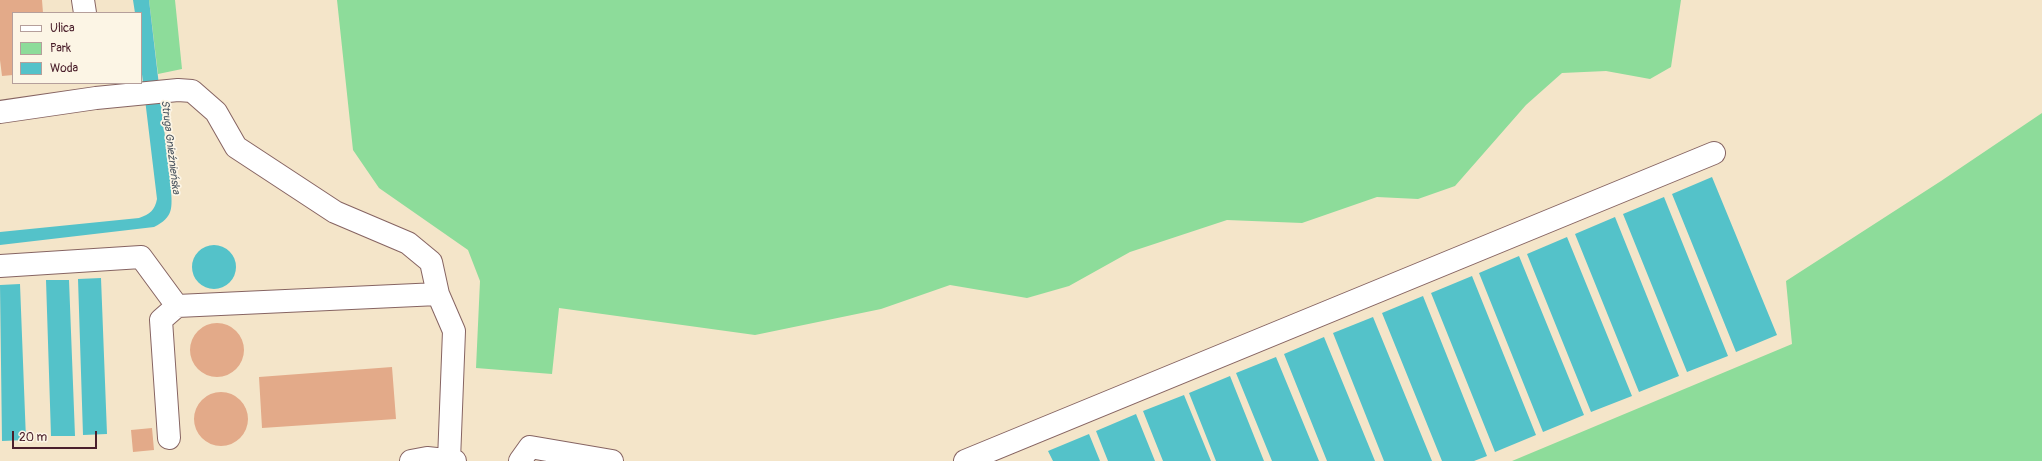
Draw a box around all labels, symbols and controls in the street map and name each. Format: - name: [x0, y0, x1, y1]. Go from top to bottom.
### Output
- legend: [12, 12, 142, 84]
- text: Ulica: [50, 21, 75, 36]
- text: Park: [50, 41, 71, 56]
- text: Woda: [50, 61, 78, 76]
- water label: Struga Gnieźnieńska: [158, 99, 182, 195]
- scale bar: [14, 423, 99, 449]
- text: 20 m: [19, 430, 47, 445]

